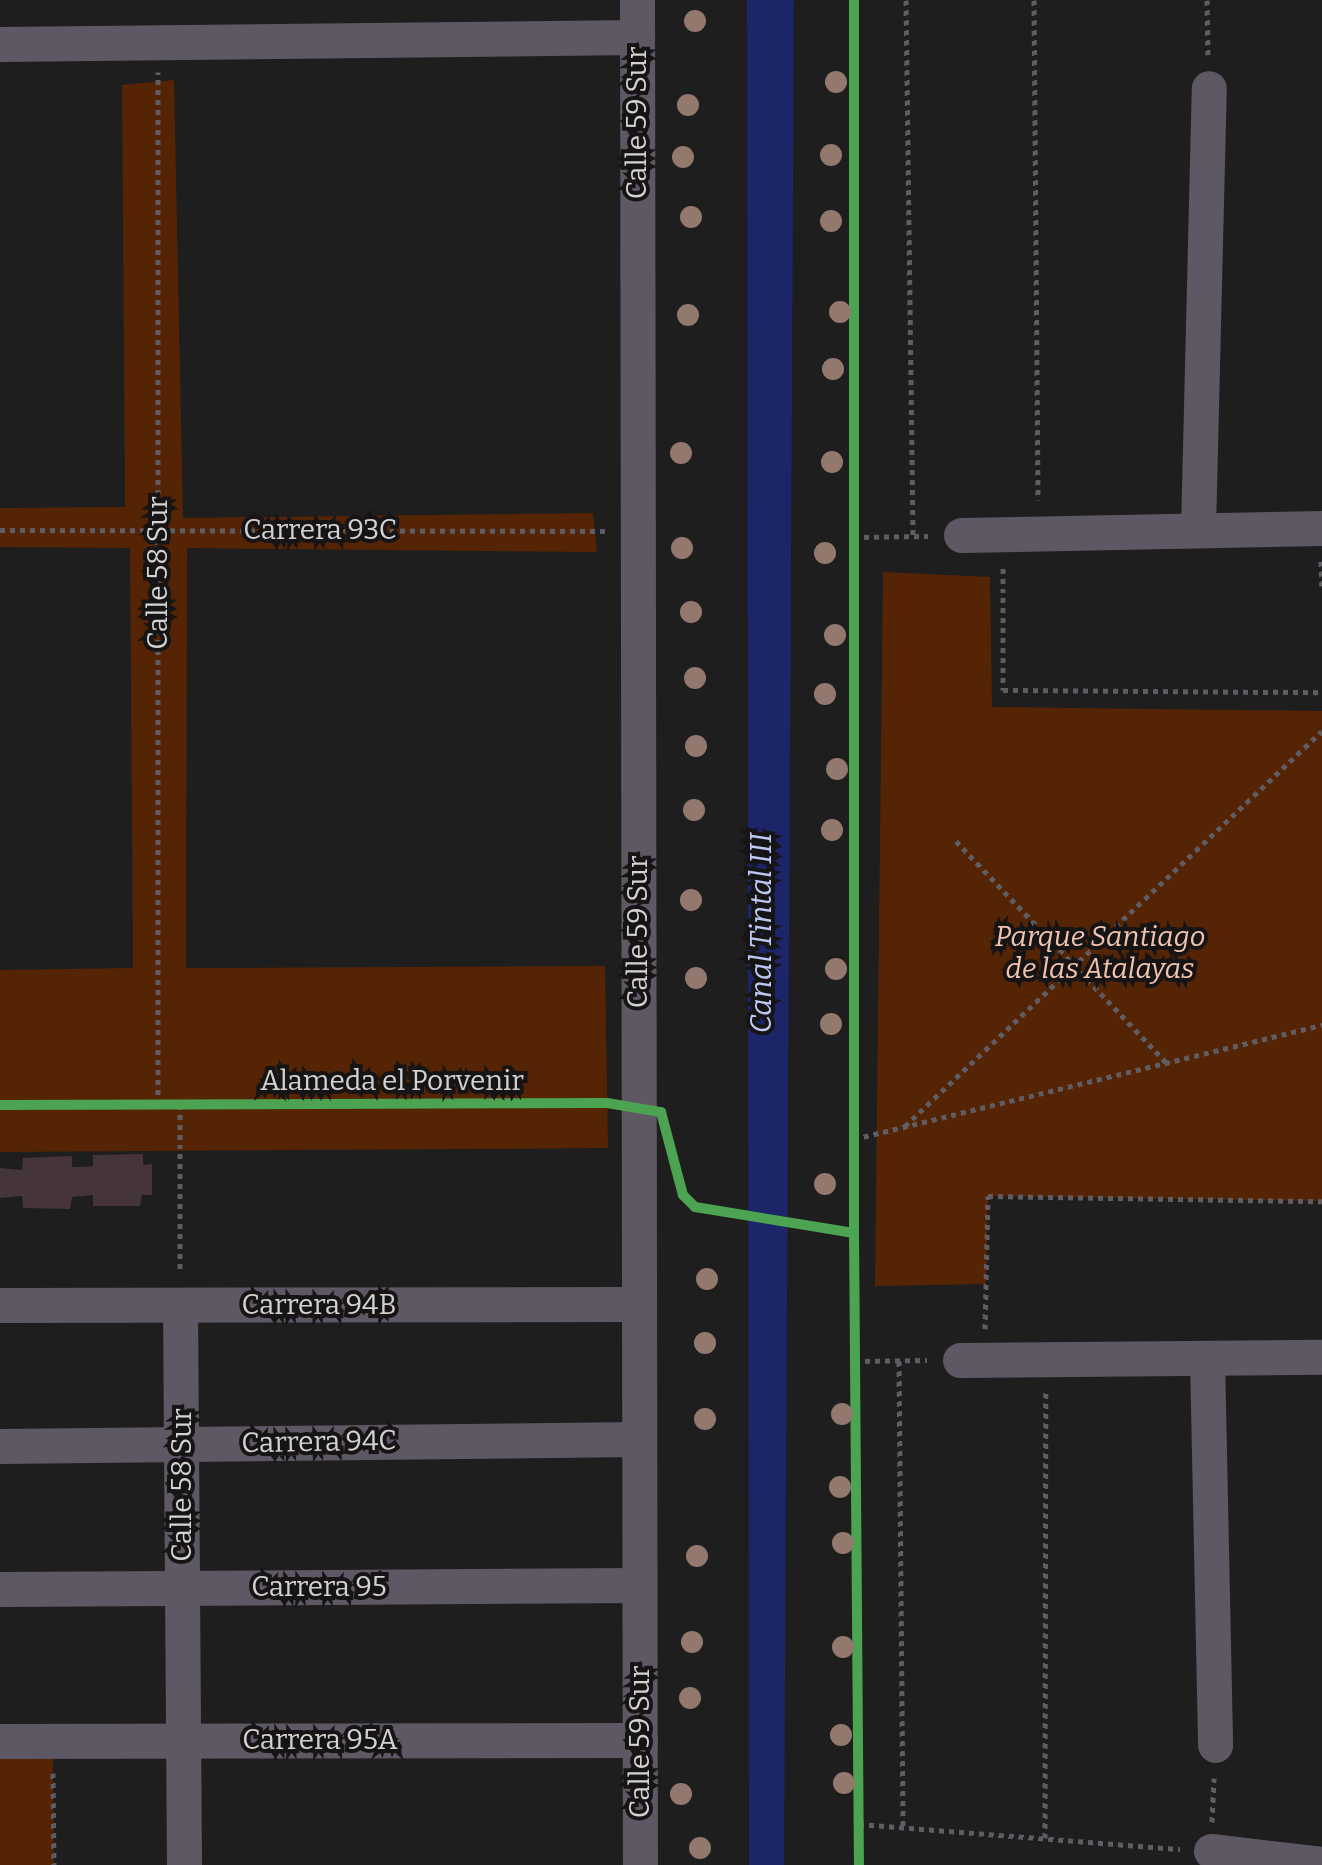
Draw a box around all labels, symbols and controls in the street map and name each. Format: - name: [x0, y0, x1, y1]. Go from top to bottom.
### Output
- street label: Calle 59 Sur: [620, 47, 654, 199]
- street label: Calle 58 Sur: [141, 496, 175, 650]
- street label: Carrera 93C: [243, 513, 397, 547]
- water label: Canal Tintal III: [743, 833, 779, 1033]
- street label: Calle 59 Sur: [621, 856, 655, 1008]
- park label: Parque Santiago de las Atalayas: [995, 920, 1205, 986]
- street label: Alameda el Porvenir: [260, 1064, 524, 1098]
- street label: Carrera 94B: [241, 1288, 397, 1322]
- street label: Calle 58 Sur: [165, 1408, 199, 1562]
- street label: Carrera 94C: [241, 1424, 397, 1460]
- street label: Carrera 95: [251, 1570, 387, 1604]
- street label: Calle 59 Sur: [623, 1666, 657, 1818]
- street label: Carrera 95A: [242, 1723, 398, 1757]

